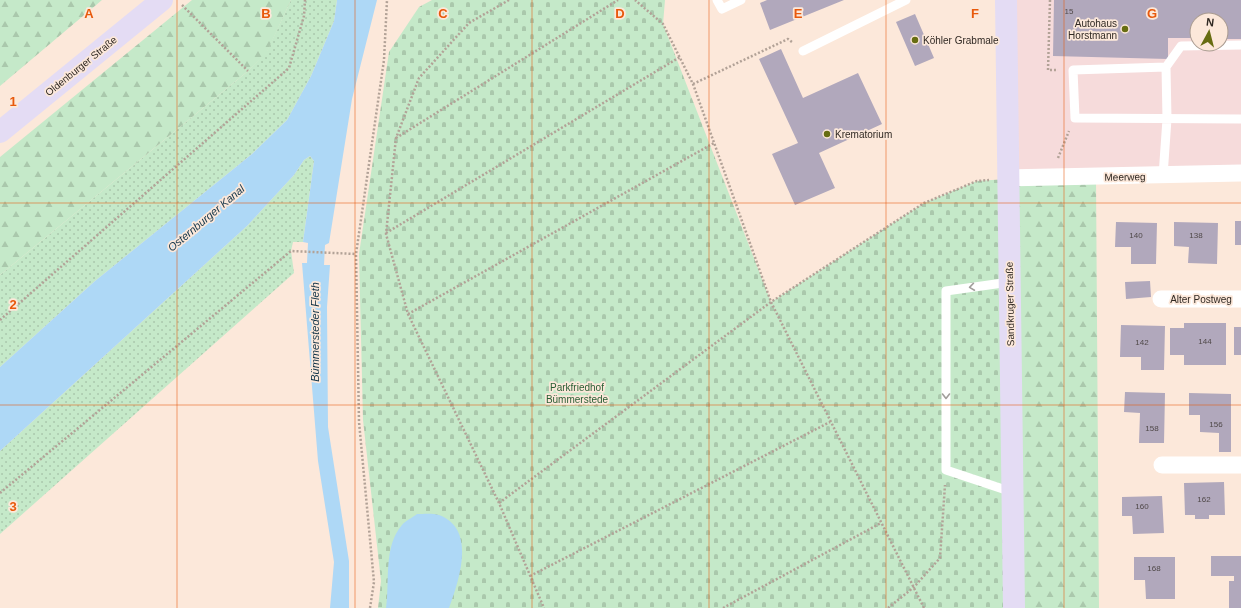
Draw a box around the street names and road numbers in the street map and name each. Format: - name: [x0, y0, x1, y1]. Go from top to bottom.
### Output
- street label: Oldenburger Straße: [43, 34, 119, 98]
- street label: Meerweg: [1104, 171, 1146, 183]
- street label: Sandkruger Straße: [1004, 261, 1016, 346]
- street label: Alter Postweg: [1170, 294, 1232, 305]

